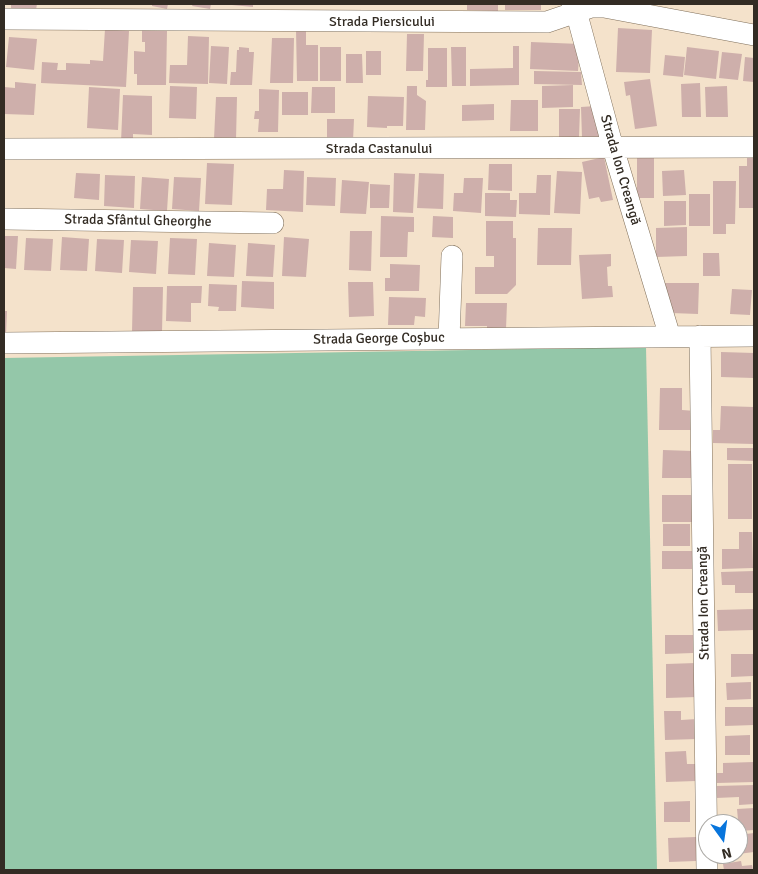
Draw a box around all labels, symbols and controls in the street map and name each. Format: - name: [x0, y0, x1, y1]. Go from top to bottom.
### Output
- street label: Strada Piersicului: [329, 14, 435, 30]
- street label: Strada Ion Creangă: [596, 113, 644, 227]
- street label: Strada Castanului: [326, 141, 432, 157]
- street label: Strada Sfântul Gheorghe: [64, 211, 212, 231]
- street label: Strada George Coșbuc: [313, 329, 445, 349]
- street label: Strada Ion Creangă: [695, 546, 713, 660]
- north arrow: [698, 814, 748, 864]
- text: N: [720, 844, 733, 862]

